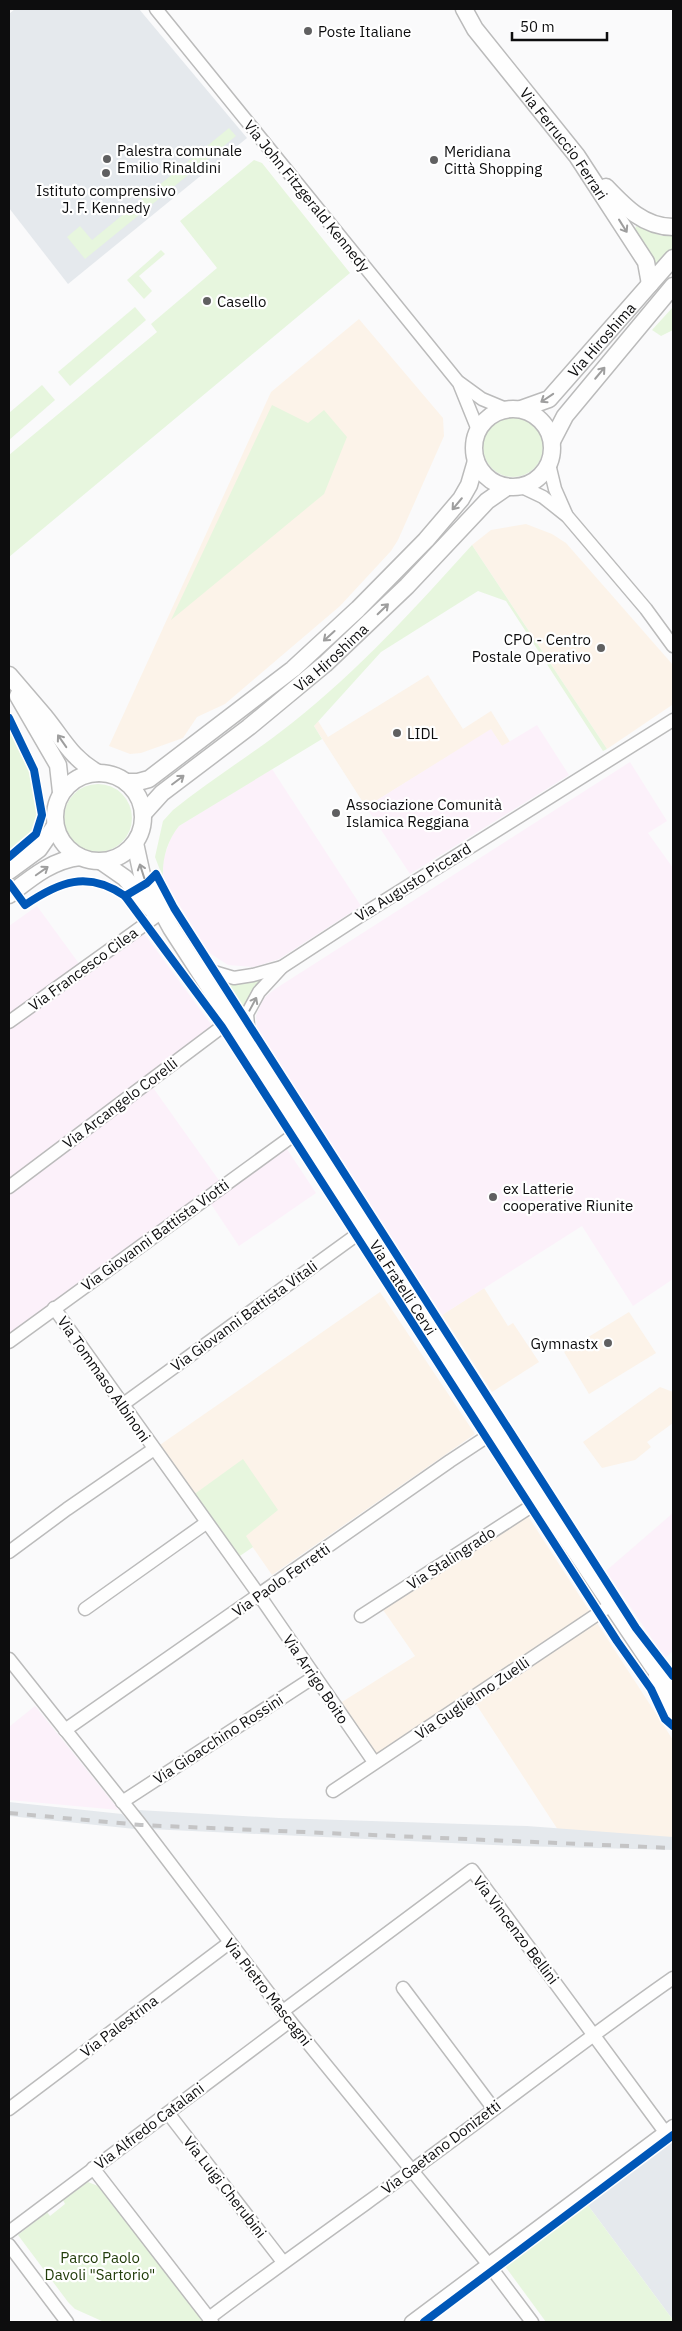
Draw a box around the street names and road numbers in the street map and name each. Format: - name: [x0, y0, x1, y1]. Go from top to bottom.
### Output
- street label: Via Ferruccio Ferrari: [516, 83, 612, 203]
- street label: Via John Fitzgerald Kennedy: [240, 116, 375, 276]
- street label: Via Hiroshima: [563, 298, 639, 381]
- street label: Via Hiroshima: [290, 619, 372, 696]
- street label: Via Augusto Piccard: [351, 839, 475, 925]
- street label: Via Francesco Cilea: [25, 923, 141, 1015]
- street label: Via Arcangelo Corelli: [59, 1054, 181, 1152]
- street label: Via Giovanni Battista Viotti: [77, 1175, 233, 1295]
- street label: Via Fratelli Cervi: [366, 1236, 441, 1338]
- street label: Via Giovanni Battista Vitali: [167, 1256, 321, 1376]
- street label: Via Tommaso Albinoni: [53, 1312, 155, 1446]
- street label: Via Stalingrado: [403, 1522, 499, 1594]
- street label: Via Paolo Ferretti: [228, 1539, 334, 1621]
- street label: Via Arrigo Boito: [279, 1631, 353, 1727]
- street label: Via Guglielmo Zuelli: [411, 1653, 533, 1743]
- street label: Via Gioacchino Rossini: [149, 1690, 287, 1788]
- street label: Via Vincenzo Bellini: [469, 1872, 563, 1988]
- street label: Via Pietro Mascagni: [220, 1934, 316, 2050]
- street label: Via Palestrina: [77, 1991, 161, 2061]
- street label: Via Alfredo Catalani: [90, 2079, 208, 2173]
- street label: Via Gaetano Donizetti: [377, 2096, 505, 2198]
- street label: Via Luigi Cherubini: [179, 2132, 271, 2242]

